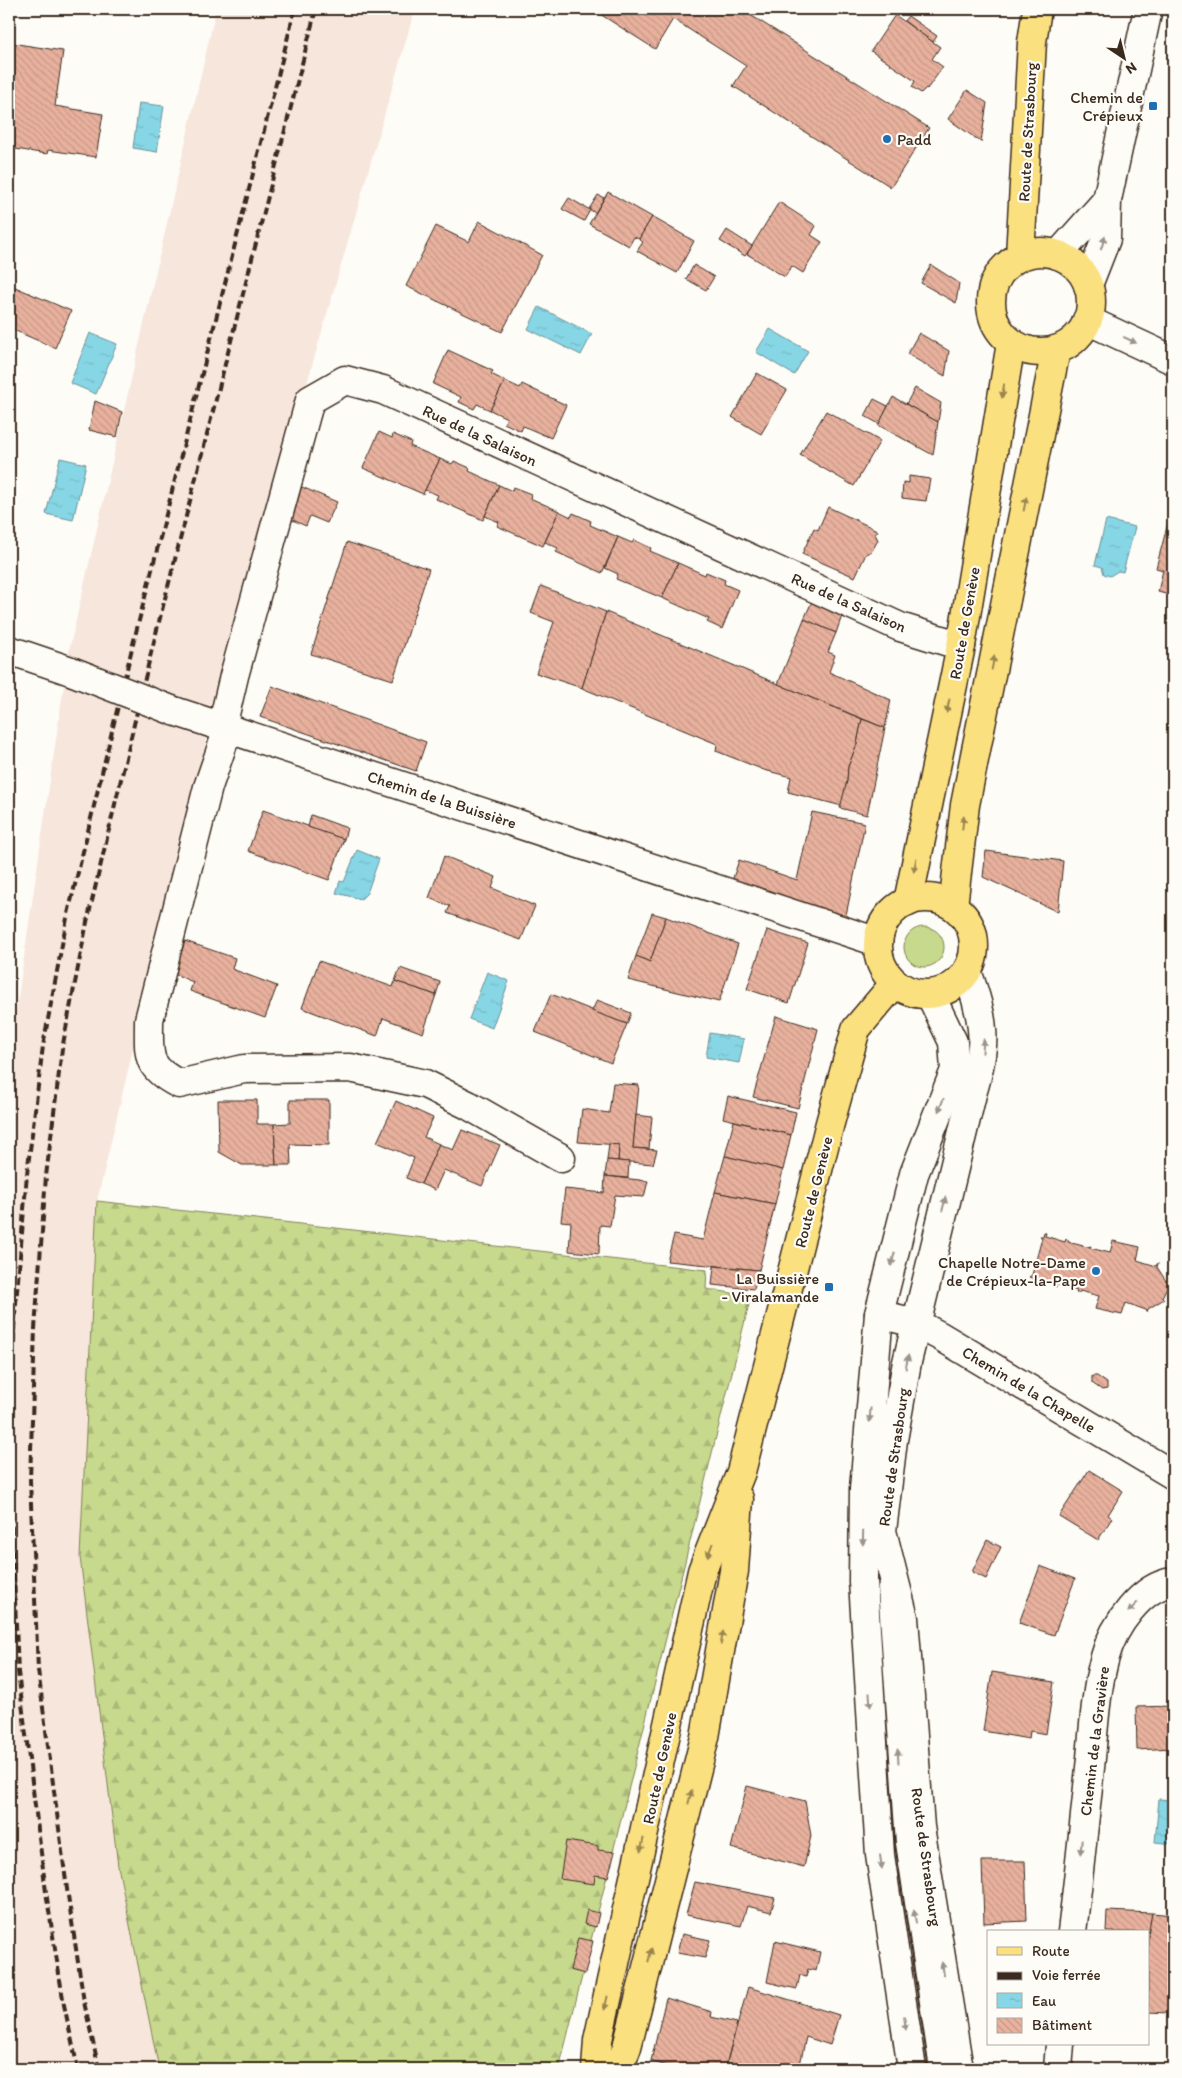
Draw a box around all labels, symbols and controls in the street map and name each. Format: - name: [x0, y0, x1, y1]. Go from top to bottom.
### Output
- north arrow: [1100, 32, 1150, 82]
- text: N: [1122, 59, 1140, 78]
- street label: Route de Strasbourg: [1014, 61, 1041, 202]
- place label: Chemin de Crépieux: [1070, 88, 1143, 125]
- marker: Chemin de Crépieux: [1147, 100, 1159, 112]
- place label: Padd: [897, 130, 932, 149]
- marker: Padd: [881, 133, 893, 145]
- one-way arrow: [1100, 236, 1108, 251]
- one-way arrow: [1123, 336, 1137, 344]
- one-way arrow: [999, 383, 1007, 399]
- street label: Rue de la Salaison: [420, 401, 540, 470]
- one-way arrow: [1021, 496, 1029, 512]
- street label: Route de Genève: [945, 565, 984, 681]
- street label: Rue de la Salaison: [788, 569, 910, 637]
- one-way arrow: [989, 656, 997, 671]
- one-way arrow: [944, 699, 952, 714]
- street label: Chemin de la Buissière: [365, 766, 519, 833]
- one-way arrow: [959, 815, 967, 831]
- one-way arrow: [911, 858, 919, 874]
- one-way arrow: [979, 1038, 987, 1054]
- one-way arrow: [937, 1097, 944, 1112]
- street label: Route de Genève: [790, 1134, 837, 1250]
- one-way arrow: [940, 1196, 948, 1211]
- one-way arrow: [889, 1252, 897, 1267]
- place label: Chapelle Notre-Dame de Crépieux-la-Pape: [938, 1253, 1086, 1290]
- marker: Chapelle Notre-Dame de Crépieux-la-Pape: [1090, 1265, 1102, 1277]
- place label: La Buissière - Viralamande: [721, 1269, 819, 1306]
- marker: La Buissière - Viralamande: [823, 1281, 835, 1293]
- street label: Chemin de la Chapelle: [959, 1342, 1099, 1437]
- one-way arrow: [904, 1354, 912, 1370]
- street label: Route de Strasbourg: [874, 1386, 913, 1528]
- one-way arrow: [866, 1407, 874, 1423]
- one-way arrow: [859, 1530, 867, 1546]
- one-way arrow: [706, 1543, 713, 1558]
- one-way arrow: [1127, 1601, 1139, 1613]
- one-way arrow: [719, 1630, 727, 1646]
- street label: Chemin de la Gravière: [1076, 1665, 1113, 1817]
- one-way arrow: [867, 1693, 875, 1709]
- street label: Route de Genève: [638, 1710, 681, 1826]
- one-way arrow: [893, 1748, 901, 1764]
- street label: Route de Strasbourg: [907, 1787, 946, 1928]
- one-way arrow: [686, 1790, 694, 1805]
- one-way arrow: [638, 1837, 646, 1852]
- one-way arrow: [1077, 1840, 1085, 1856]
- one-way arrow: [878, 1855, 886, 1871]
- one-way arrow: [910, 1909, 918, 1925]
- legend: [987, 1930, 1150, 2046]
- text: Route: [1032, 1942, 1070, 1960]
- one-way arrow: [647, 1947, 655, 1962]
- one-way arrow: [938, 1961, 946, 1977]
- text: Voie ferrée: [1032, 1966, 1101, 1984]
- text: Eau: [1032, 1992, 1056, 2010]
- one-way arrow: [602, 1996, 610, 2011]
- one-way arrow: [901, 2016, 909, 2032]
- text: Bâtiment: [1032, 2016, 1093, 2034]

